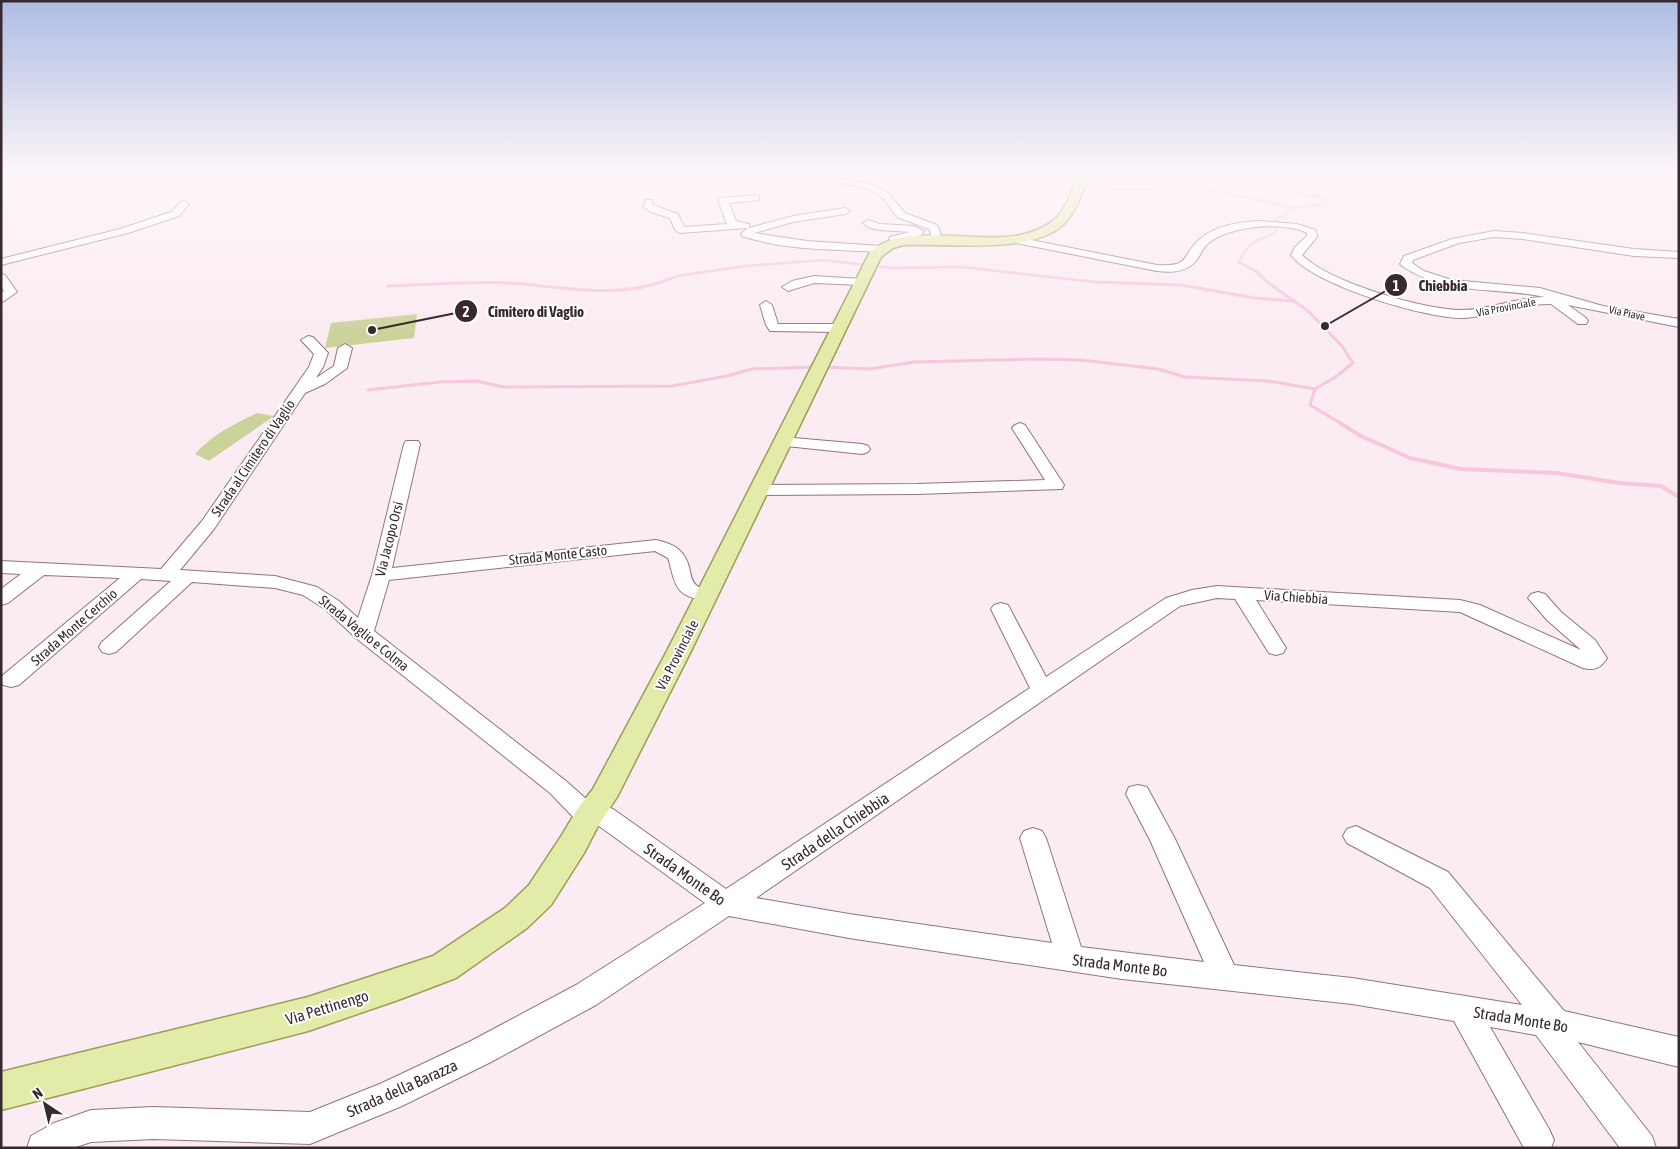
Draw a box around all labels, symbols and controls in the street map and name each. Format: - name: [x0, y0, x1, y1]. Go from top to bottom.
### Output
- callout: Chiebbia: [1384, 270, 1478, 300]
- text: 1: [1392, 277, 1400, 294]
- text: Chiebbia: [1419, 277, 1467, 294]
- street label: Via Provinciale: [1475, 295, 1537, 319]
- callout: Cimitero di Vaglio: [453, 296, 595, 326]
- text: 2: [462, 303, 470, 320]
- text: Cimitero di Vaglio: [488, 303, 584, 320]
- street label: Via Piave: [1608, 303, 1646, 323]
- street label: Strada al Cimitero di Vaglio: [208, 397, 298, 519]
- street label: Via Jacopo Orsi: [372, 500, 406, 578]
- street label: Strada Monte Casto: [508, 542, 608, 568]
- street label: Strada Monte Cerchio: [28, 585, 120, 669]
- street label: Via Chiebbia: [1263, 587, 1329, 607]
- street label: Strada Vaglio e Colma: [316, 592, 412, 674]
- street label: Via Provinciale: [652, 617, 702, 693]
- street label: Strada della Chiebbia: [778, 788, 892, 874]
- street label: Strada Monte Bo: [641, 839, 729, 909]
- street label: Strada Monte Bo: [1072, 950, 1168, 980]
- street label: Via Pettinengo: [283, 986, 371, 1029]
- street label: Strada Monte Bo: [1472, 1003, 1570, 1035]
- street label: Strada della Barazza: [344, 1056, 460, 1120]
- north arrow: [20, 1079, 70, 1129]
- text: N: [30, 1084, 46, 1102]

